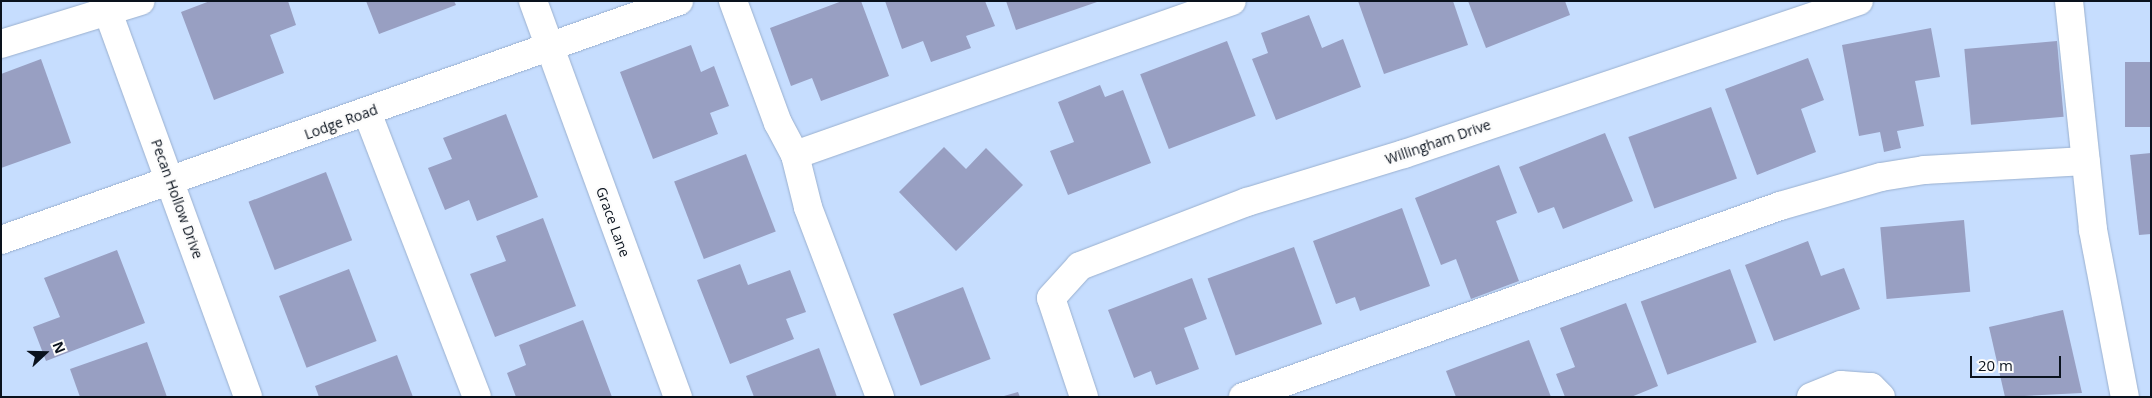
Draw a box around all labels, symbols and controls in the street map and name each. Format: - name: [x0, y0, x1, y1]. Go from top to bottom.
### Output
- street label: Lodge Road: [302, 101, 380, 143]
- street label: Willingham Drive: [1383, 116, 1493, 168]
- street label: Pecan Hollow Drive: [148, 137, 206, 261]
- street label: Grace Lane: [593, 185, 633, 259]
- north arrow: [20, 328, 70, 378]
- text: N: [49, 339, 70, 356]
- scale bar: [1972, 346, 2063, 378]
- text: 20 m: [1978, 355, 2013, 375]

